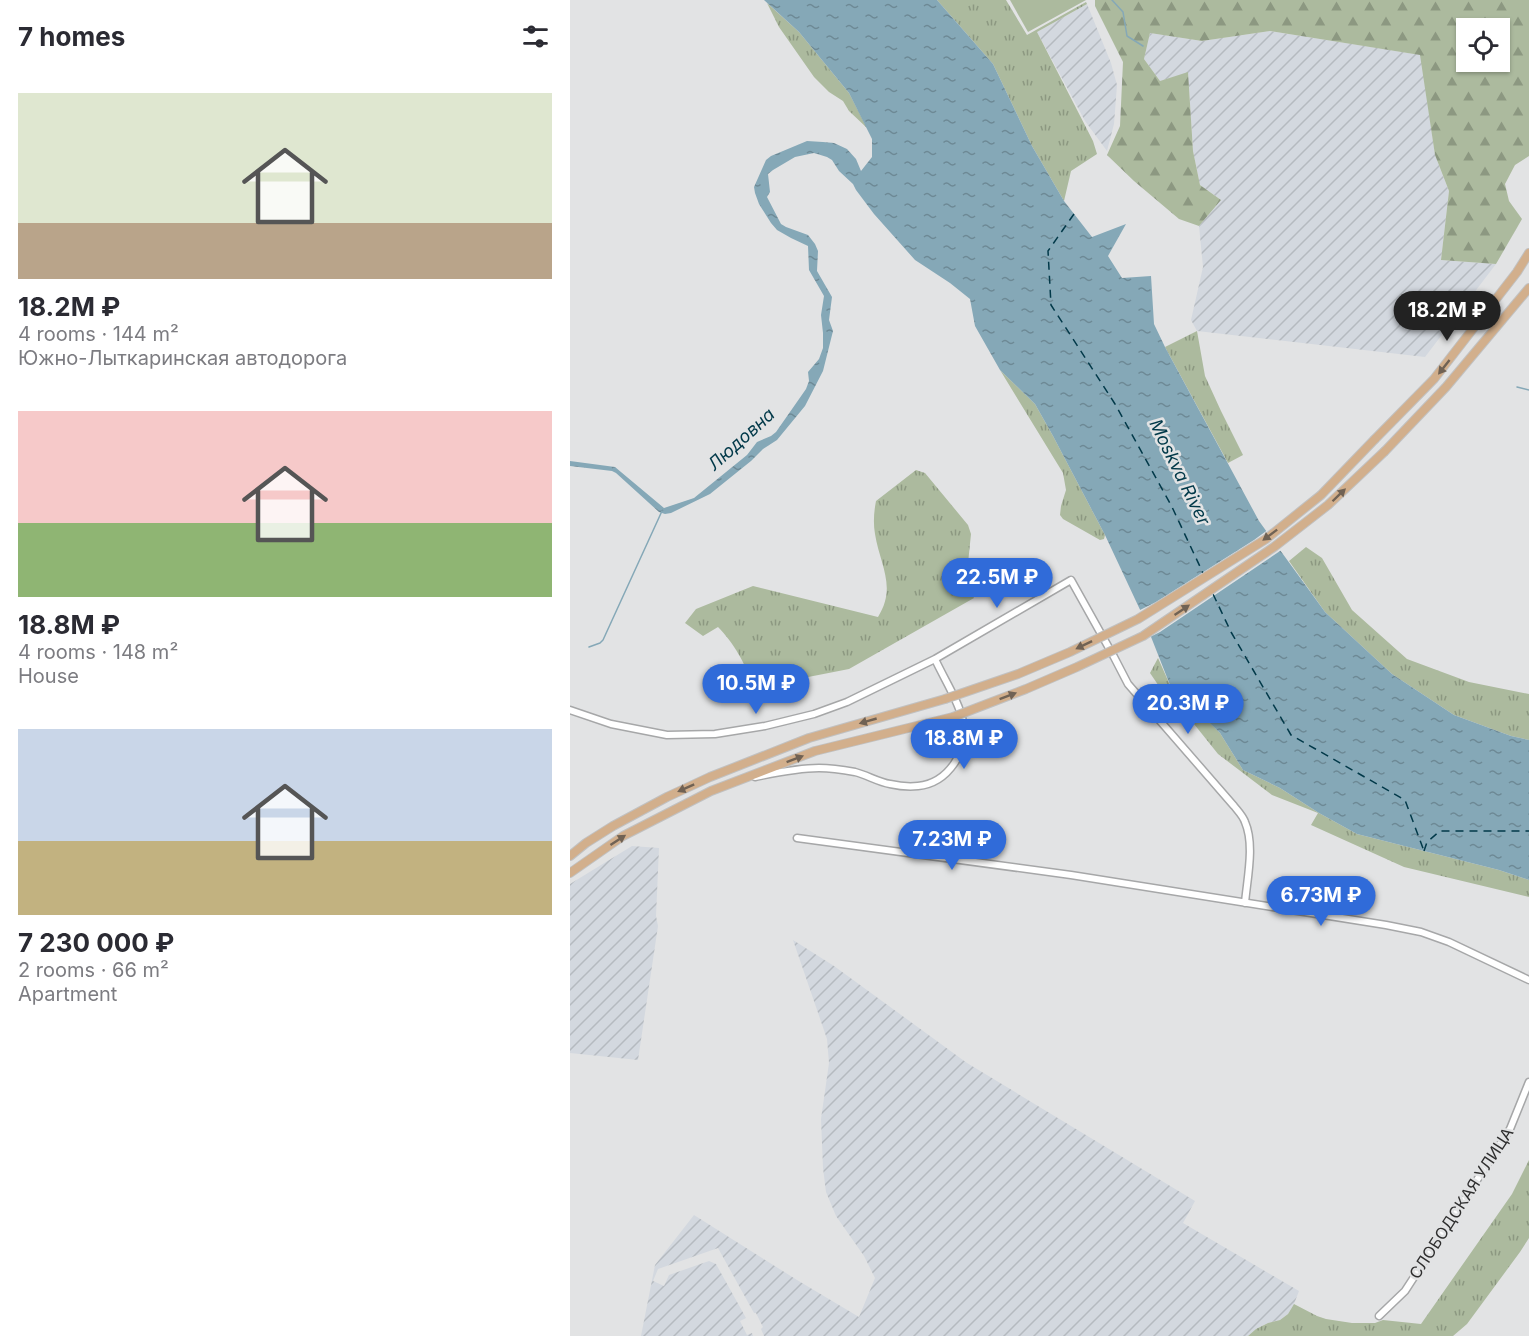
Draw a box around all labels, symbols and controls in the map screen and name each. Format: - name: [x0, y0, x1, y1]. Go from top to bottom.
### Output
- map controls: [1456, 18, 1510, 72]
- button: locate: [1456, 18, 1510, 72]
- icon: filters: [519, 20, 552, 53]
- text: 7 homes: [18, 21, 125, 52]
- icon: home: [231, 132, 339, 240]
- text: 18.2M ₽: [18, 291, 120, 322]
- pin: 18.2M ₽: [1392, 291, 1502, 342]
- text: 18.2M ₽: [1408, 298, 1486, 322]
- text: 4 rooms · 144 m²: [18, 322, 179, 346]
- text: Южно-Лыткаринская автодорога: [18, 346, 347, 370]
- one-way arrow: [1437, 359, 1450, 375]
- water label: Людовна: [703, 404, 779, 474]
- water label: Moskva River: [1145, 416, 1215, 529]
- icon: home: [231, 450, 339, 558]
- one-way arrow: [1332, 488, 1346, 502]
- one-way arrow: [1262, 529, 1278, 541]
- pin: 22.5M ₽: [942, 558, 1052, 609]
- text: 22.5M ₽: [956, 565, 1038, 589]
- one-way arrow: [1174, 605, 1190, 616]
- text: 18.8M ₽: [18, 609, 120, 640]
- text: 4 rooms · 148 m²: [18, 640, 178, 664]
- one-way arrow: [1076, 640, 1093, 649]
- text: House: [18, 664, 79, 688]
- pin: 10.5M ₽: [701, 664, 811, 715]
- text: 10.5M ₽: [716, 671, 796, 695]
- pin: 20.3M ₽: [1133, 684, 1243, 735]
- one-way arrow: [999, 691, 1017, 700]
- text: 20.3M ₽: [1147, 691, 1229, 715]
- one-way arrow: [859, 717, 877, 726]
- pin: 18.8M ₽: [909, 719, 1019, 770]
- text: 18.8M ₽: [925, 726, 1003, 750]
- one-way arrow: [786, 754, 804, 763]
- icon: home: [231, 768, 339, 876]
- one-way arrow: [677, 784, 694, 793]
- pin: 7.23M ₽: [897, 820, 1007, 871]
- text: 7.23M ₽: [912, 827, 992, 851]
- one-way arrow: [610, 835, 626, 846]
- pin: 6.73M ₽: [1266, 876, 1376, 927]
- text: 6.73M ₽: [1281, 883, 1361, 907]
- text: 7 230 000 ₽: [18, 927, 174, 958]
- text: 2 rooms · 66 m²: [18, 958, 169, 982]
- text: Apartment: [18, 982, 117, 1006]
- street label: СЛОБОДСКАЯ УЛИЦА: [1405, 1124, 1517, 1282]

